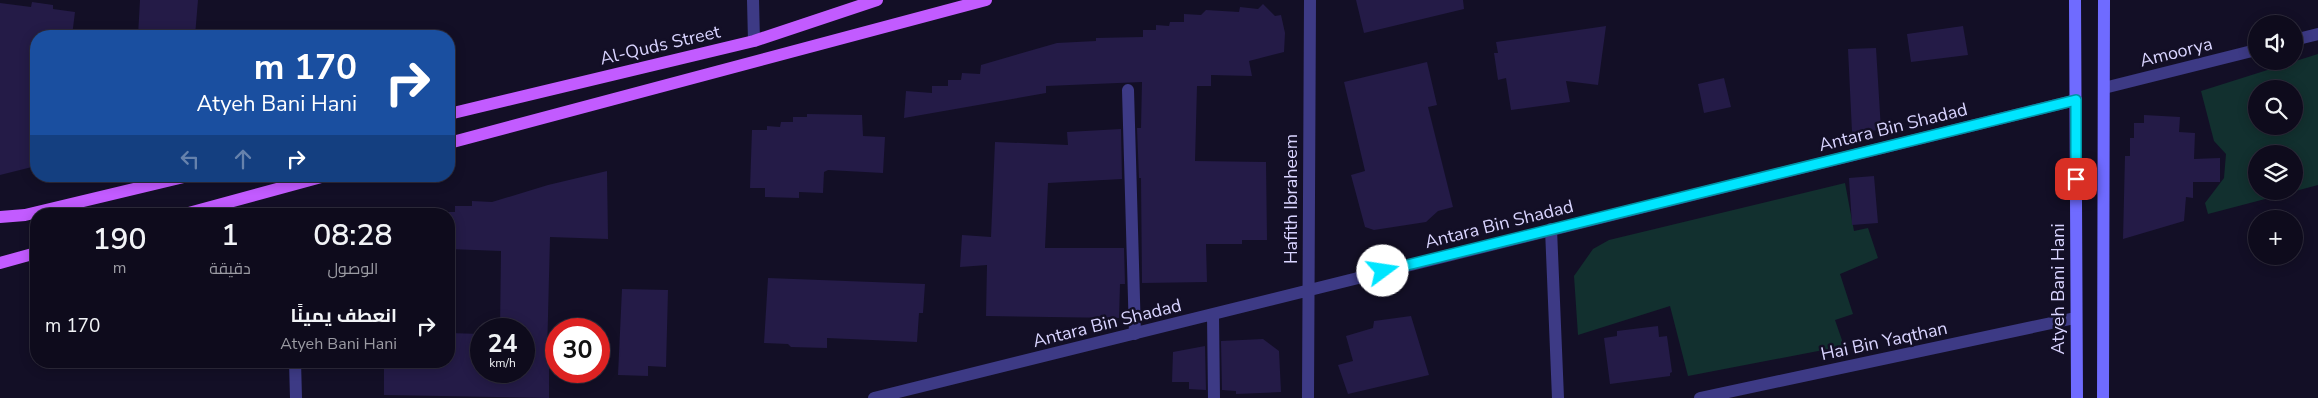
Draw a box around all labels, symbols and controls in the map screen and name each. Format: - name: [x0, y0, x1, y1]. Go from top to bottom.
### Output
- map controls: [2248, 15, 2303, 265]
- button: sound: [2248, 15, 2303, 70]
- street label: Al-Quds Street: [597, 19, 723, 70]
- street label: Amoorya: [2137, 31, 2215, 73]
- text: 170 m: [254, 44, 357, 91]
- icon: right: [375, 50, 440, 115]
- button: search: [2248, 80, 2303, 135]
- text: Atyeh Bani Hani: [197, 89, 357, 119]
- street label: Antara Bin Shadad: [1816, 97, 1970, 157]
- street label: Hafith Ibraheem: [1279, 134, 1303, 264]
- icon: left: [176, 145, 204, 173]
- icon: ahead: [229, 145, 257, 173]
- icon: right: [282, 145, 310, 173]
- button: layers: [2248, 145, 2303, 200]
- pin: [2055, 158, 2097, 200]
- icon: arrive: [2062, 165, 2090, 193]
- street label: Antara Bin Shadad: [1422, 194, 1576, 254]
- button: +: [2248, 210, 2303, 265]
- text: 1: [221, 215, 239, 256]
- text: 08:28: [313, 215, 392, 256]
- text: 190: [93, 219, 147, 260]
- street label: Atyeh Bani Hani: [2046, 223, 2070, 355]
- position arrow: [1356, 244, 1408, 296]
- text: m: [113, 257, 126, 279]
- text: دقيقة: [209, 258, 251, 280]
- text: الوصول: [327, 258, 378, 280]
- street label: Antara Bin Shadad: [1030, 293, 1184, 353]
- text: انعطف يمينًا: [291, 303, 397, 329]
- icon: right: [412, 312, 440, 340]
- text: 170 m: [45, 313, 100, 339]
- street label: Hai Bin Yaqthan: [1818, 316, 1950, 366]
- speed limit sign: 30: [545, 318, 610, 383]
- text: 24: [487, 327, 518, 361]
- text: Atyeh Bani Hani: [280, 333, 397, 355]
- text: km/h: [489, 355, 516, 371]

